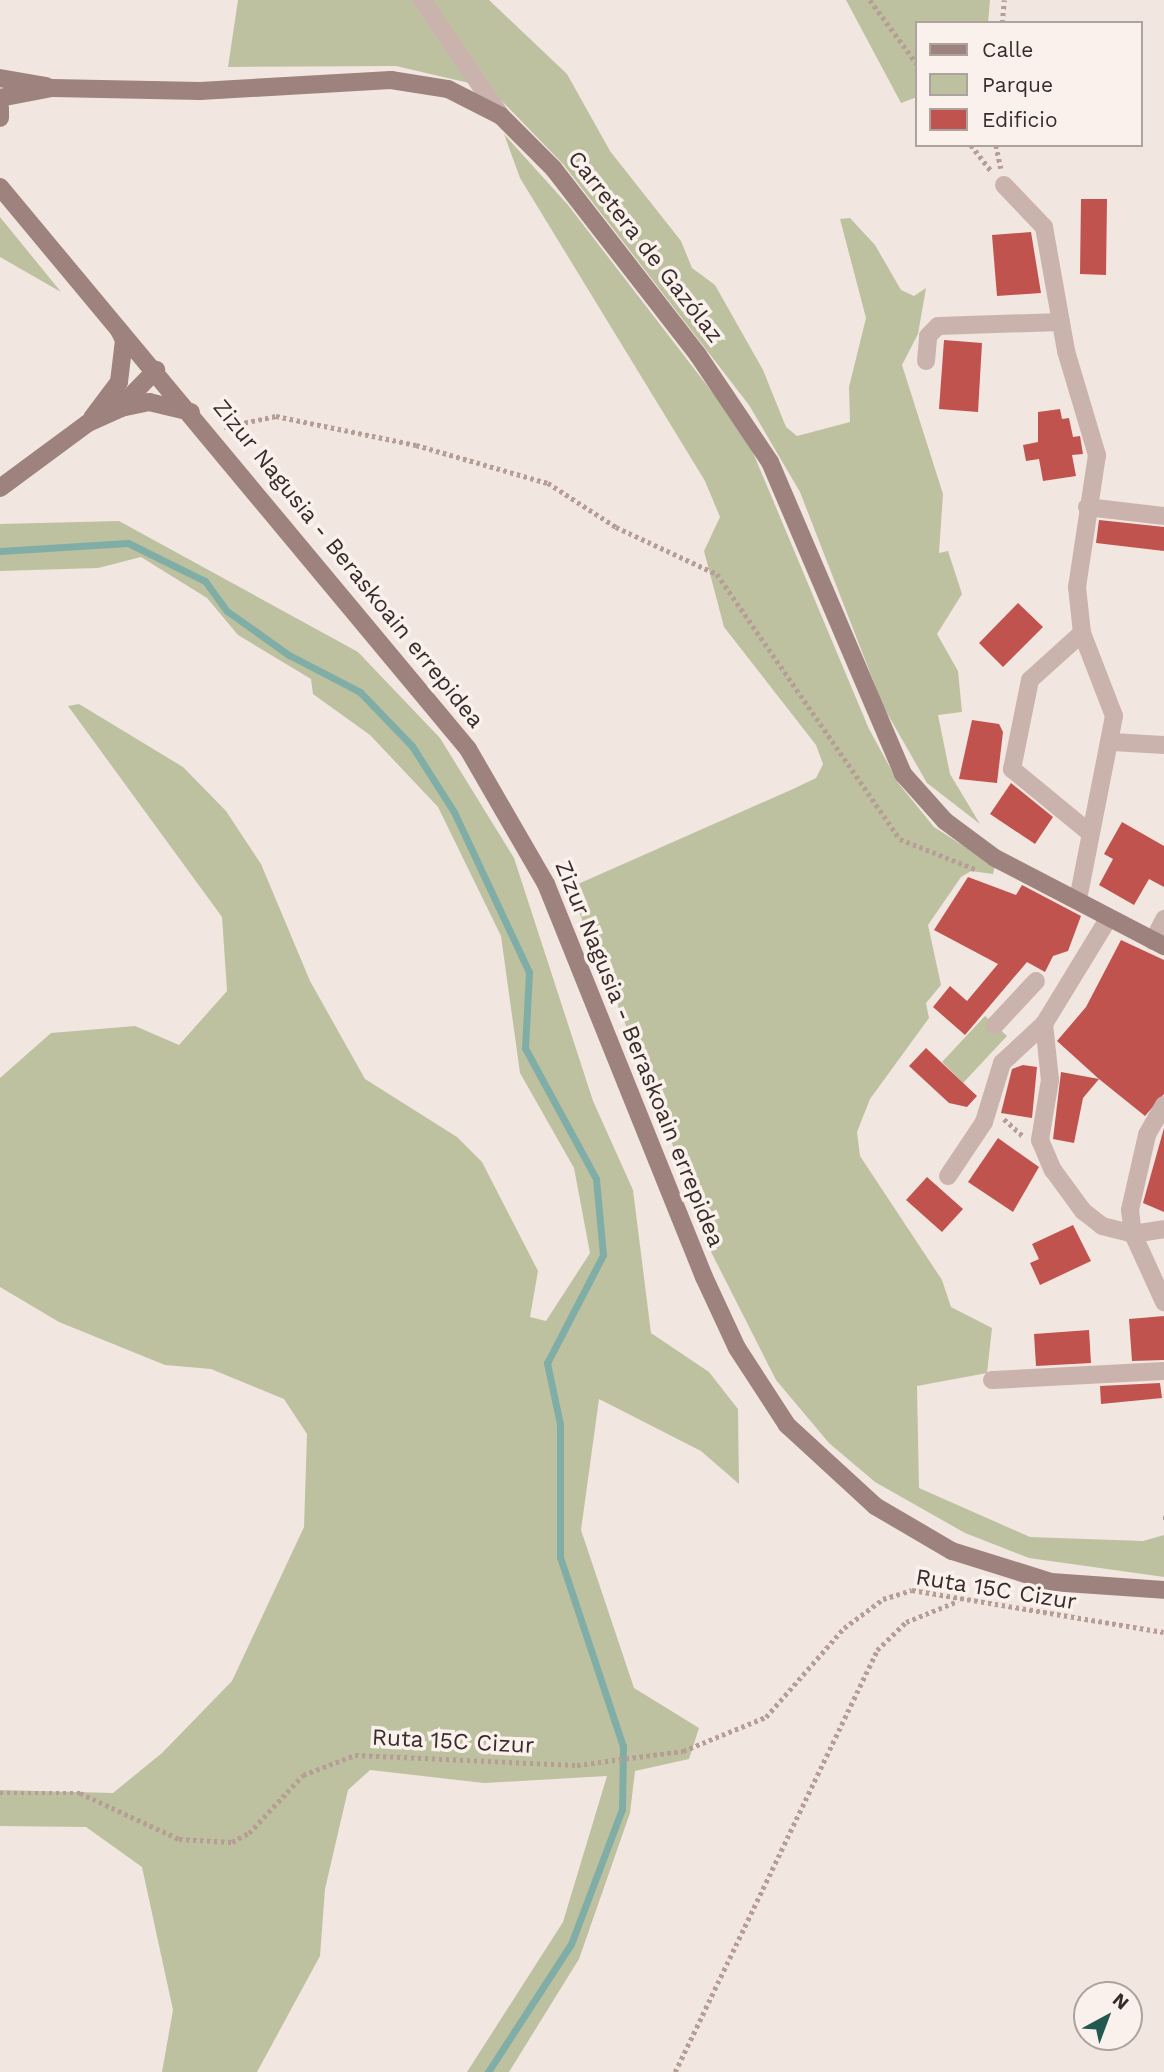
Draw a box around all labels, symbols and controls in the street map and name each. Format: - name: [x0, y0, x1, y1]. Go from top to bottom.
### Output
- legend: [916, 21, 1143, 147]
- text: Calle: [982, 37, 1033, 62]
- text: Parque: [982, 72, 1053, 97]
- text: Edificio: [982, 107, 1058, 132]
- street label: Carretera de Gazólaz: [561, 145, 729, 349]
- street label: Zizur Nagusia - Beraskoain errepidea: [207, 394, 489, 734]
- street label: Zizur Nagusia - Beraskoain errepidea: [548, 856, 730, 1252]
- street label: Ruta 15C Cizur: [913, 1564, 1079, 1616]
- street label: Ruta 15C Cizur: [371, 1724, 535, 1760]
- north arrow: [1073, 1981, 1143, 2051]
- text: N: [1108, 1988, 1134, 2015]

